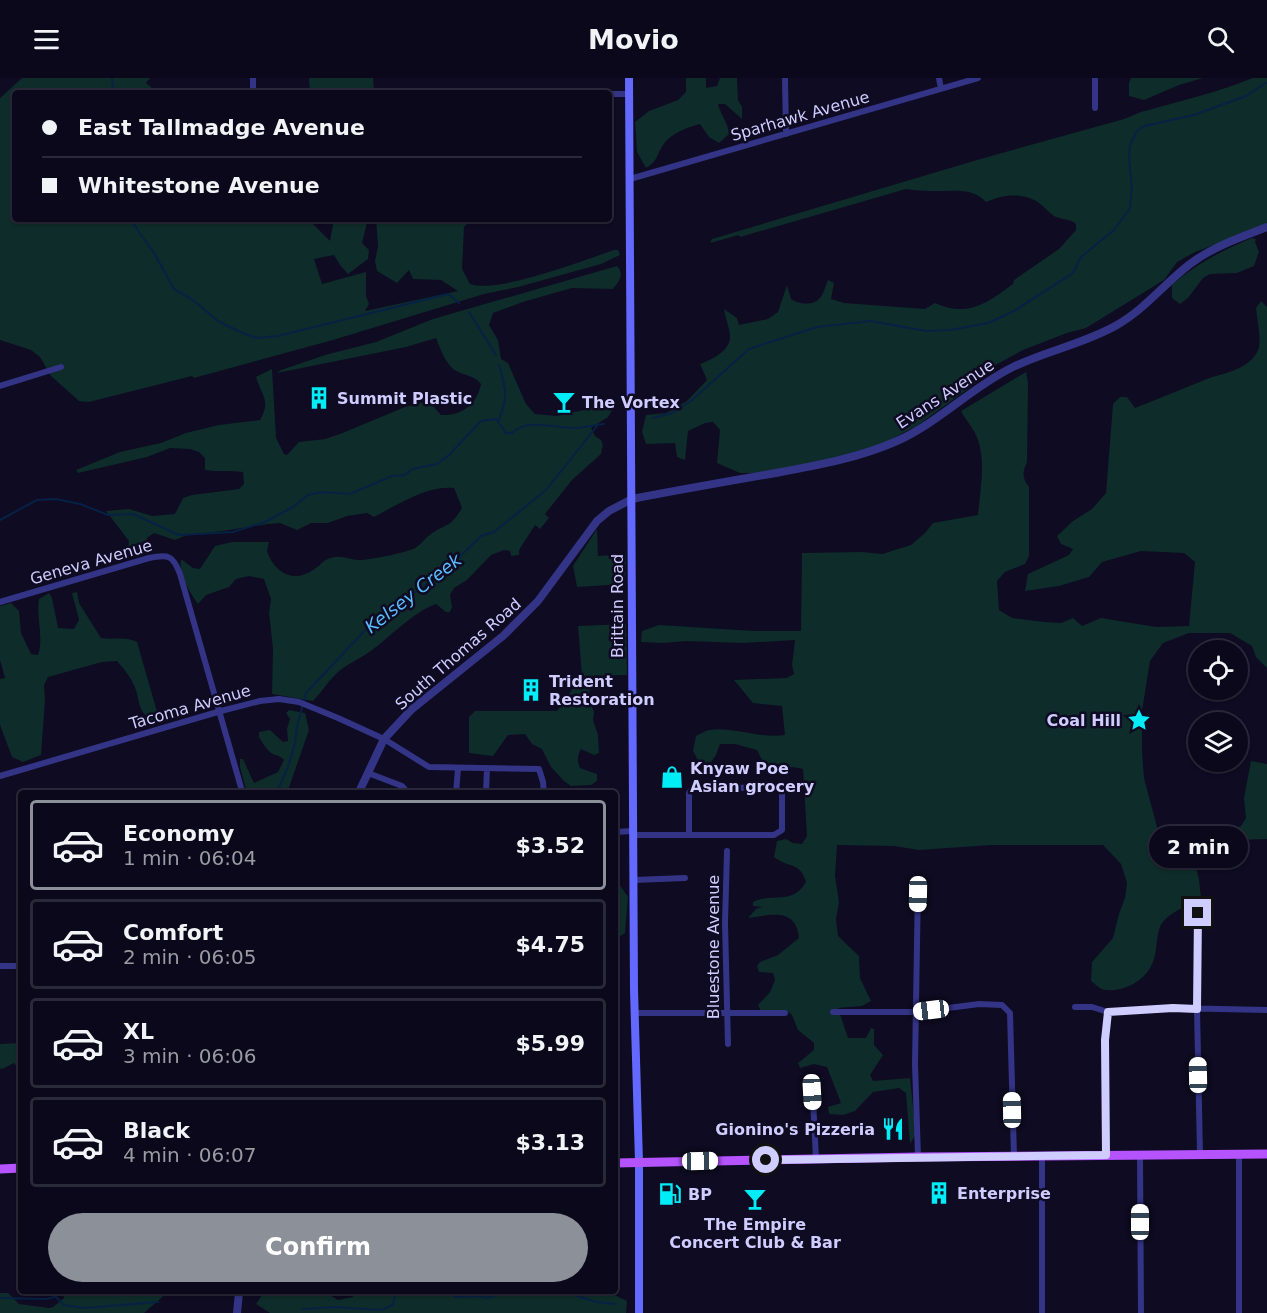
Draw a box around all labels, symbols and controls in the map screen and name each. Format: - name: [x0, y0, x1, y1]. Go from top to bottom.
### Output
- icon: menu: [30, 23, 63, 56]
- icon: search: [1204, 23, 1237, 56]
- text: Movio: [588, 24, 679, 55]
- street label: Sparhawk Avenue: [729, 87, 871, 145]
- text: East Tallmadge Avenue: [78, 115, 365, 140]
- text: Whitestone Avenue: [78, 173, 320, 198]
- street label: Evans Avenue: [893, 355, 997, 433]
- building icon: Summit Plastic: [306, 385, 332, 411]
- place label: Summit Plastic: [337, 389, 472, 408]
- bar icon: The Vortex: [551, 389, 577, 415]
- place label: The Vortex: [582, 393, 681, 412]
- street label: Geneva Avenue: [28, 535, 154, 589]
- water label: Kelsey Creek: [361, 548, 467, 637]
- street label: Brittain Road: [608, 554, 627, 658]
- street label: South Thomas Road: [391, 594, 525, 714]
- map controls: [1188, 640, 1248, 772]
- button: locate: [1188, 640, 1248, 700]
- place label: Trident Restoration: [549, 672, 655, 709]
- building icon: Trident Restoration: [518, 677, 544, 703]
- street label: Tacoma Avenue: [126, 681, 253, 734]
- place icon: Coal Hill: [1126, 707, 1152, 733]
- place label: Coal Hill: [1047, 711, 1121, 730]
- button: layers: [1188, 712, 1248, 772]
- place label: Knyaw Poe Asian grocery: [690, 759, 815, 796]
- shop icon: Knyaw Poe Asian grocery: [659, 764, 685, 790]
- icon: car: [51, 818, 105, 872]
- text: Economy: [123, 821, 234, 846]
- callout: 2 min: [1148, 826, 1248, 868]
- text: $3.52: [515, 833, 585, 858]
- text: 2 min: [1167, 835, 1230, 859]
- text: 1 min · 06:04: [123, 846, 257, 870]
- street label: Bluestone Avenue: [704, 875, 723, 1019]
- car: [909, 876, 927, 912]
- route end: [1184, 899, 1211, 926]
- icon: car: [51, 917, 105, 971]
- text: Comfort: [123, 920, 223, 945]
- text: $4.75: [515, 932, 585, 957]
- text: 2 min · 06:05: [123, 945, 257, 969]
- car: [912, 999, 950, 1021]
- icon: car: [51, 1016, 105, 1070]
- text: XL: [123, 1019, 154, 1044]
- text: $5.99: [515, 1031, 585, 1056]
- text: 3 min · 06:06: [123, 1044, 257, 1068]
- car: [1189, 1057, 1207, 1093]
- car: [802, 1074, 822, 1110]
- car: [1003, 1092, 1021, 1128]
- icon: car: [51, 1115, 105, 1169]
- restaurant icon: Gionino's Pizzeria: [880, 1116, 906, 1142]
- text: Black: [123, 1118, 190, 1143]
- place label: Gionino's Pizzeria: [715, 1120, 875, 1139]
- text: $3.13: [515, 1130, 585, 1155]
- text: 4 min · 06:07: [123, 1143, 257, 1167]
- route start: [752, 1146, 779, 1173]
- car: [682, 1152, 718, 1170]
- building icon: Enterprise: [926, 1180, 952, 1206]
- fuel station icon: BP: [657, 1181, 683, 1207]
- place label: Enterprise: [957, 1184, 1051, 1203]
- place label: BP: [688, 1185, 712, 1204]
- bar icon: The Empire Concert Club & Bar: [742, 1186, 768, 1212]
- car: [1131, 1204, 1149, 1240]
- button: Confirm: [48, 1213, 588, 1282]
- place label: The Empire Concert Club & Bar: [669, 1215, 841, 1252]

